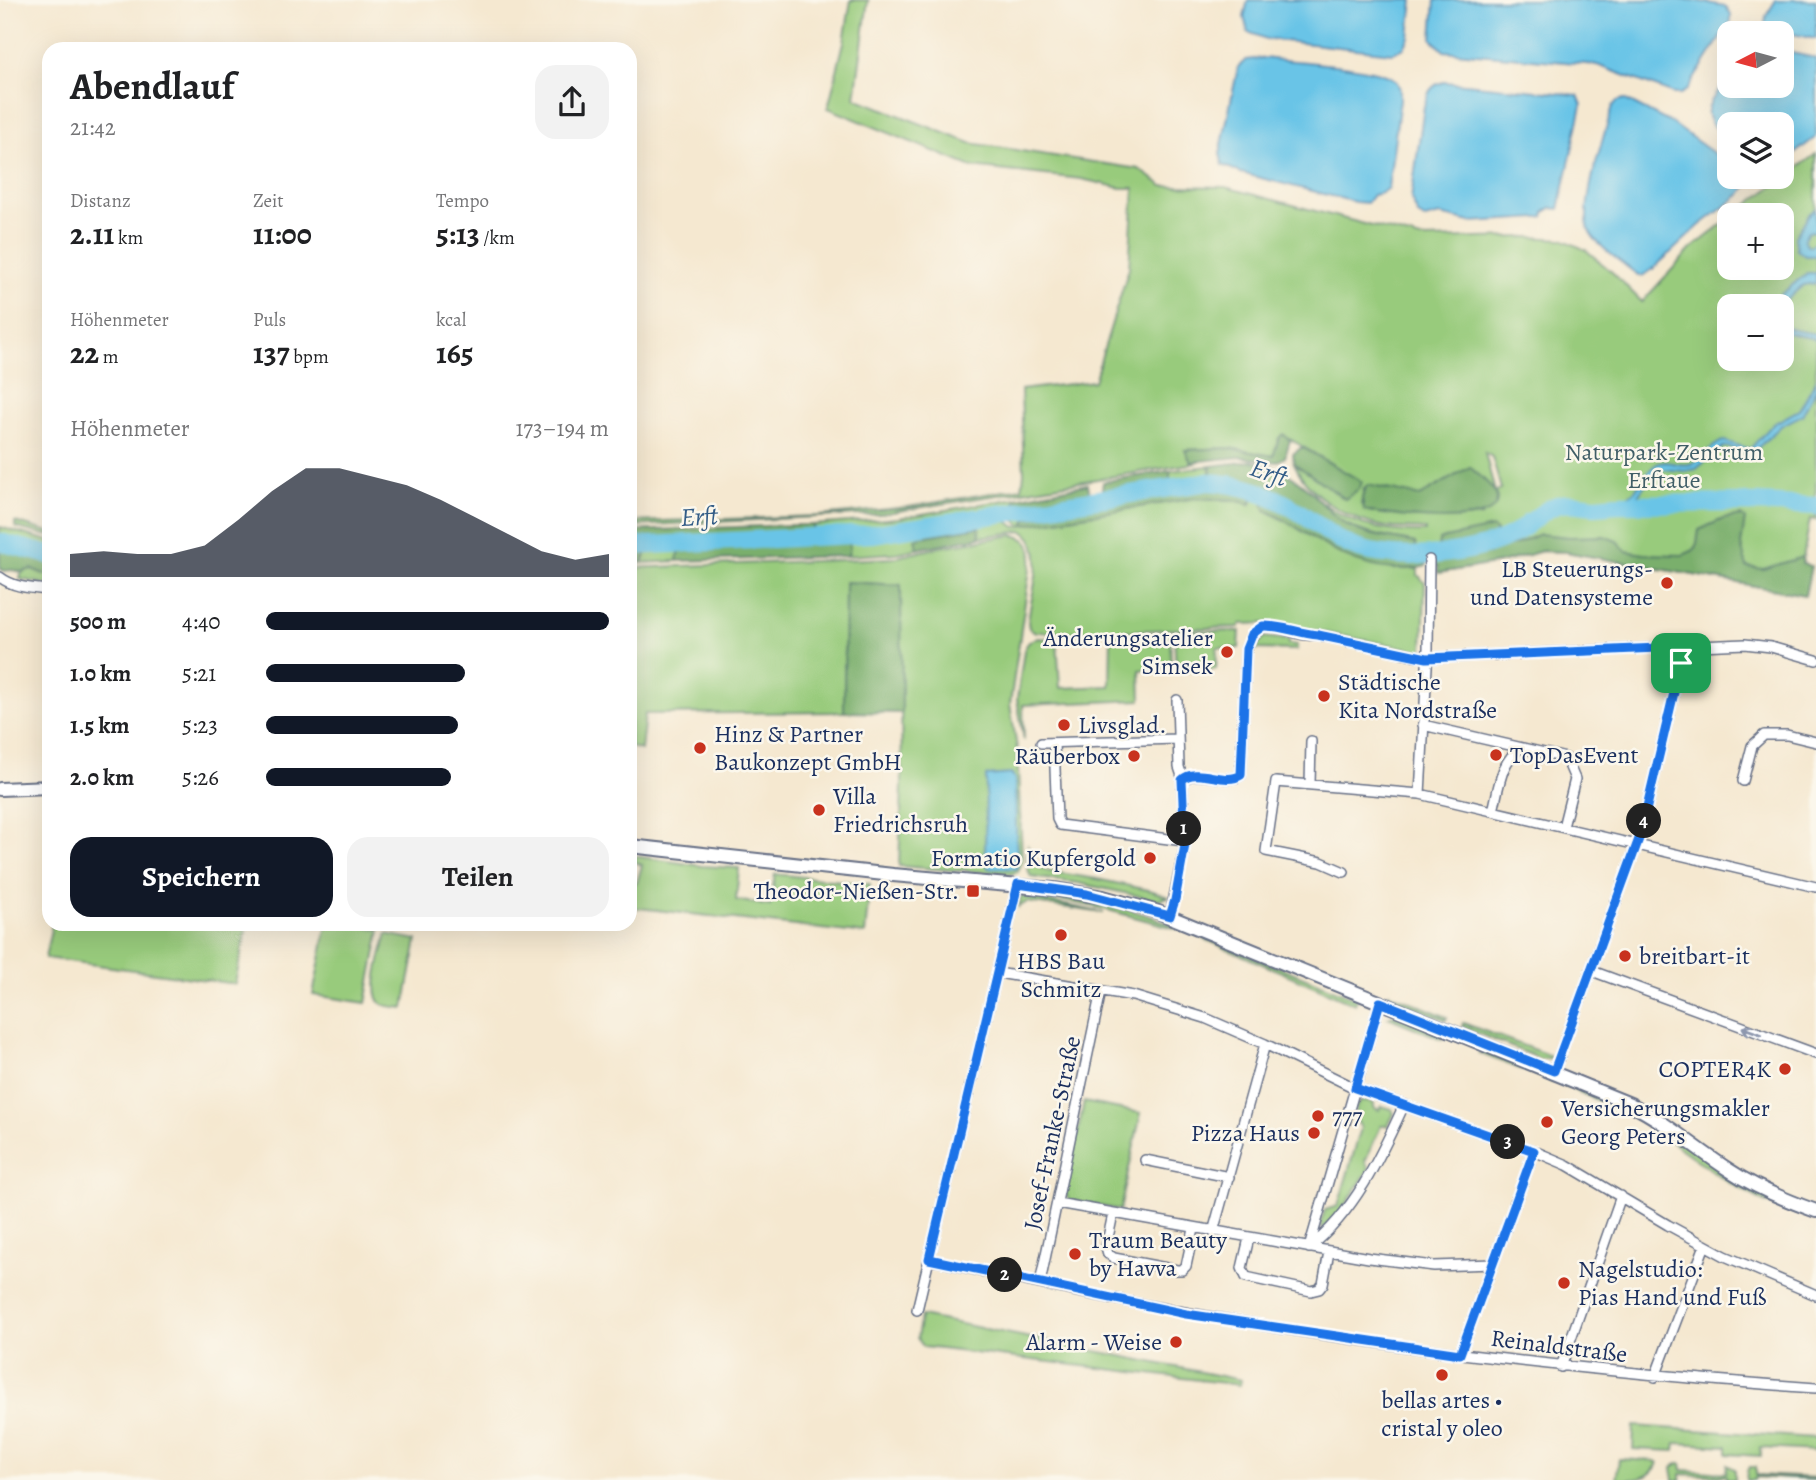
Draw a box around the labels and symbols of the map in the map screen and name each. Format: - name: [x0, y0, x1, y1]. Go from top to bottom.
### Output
- north arrow: [1717, 21, 1794, 98]
- park label: Naturpark-Zentrum Erftaue: [1565, 436, 1763, 496]
- water label: Erft: [1246, 450, 1294, 496]
- water label: Erft: [680, 498, 720, 535]
- place label: LB Steuerungs- und Datensysteme: [1470, 553, 1653, 613]
- marker: LB Steuerungs- und Datensysteme: [1659, 575, 1675, 591]
- place label: Änderungsatelier Simsek: [1042, 622, 1213, 682]
- pin: [1651, 633, 1711, 693]
- marker: Änderungsatelier Simsek: [1219, 644, 1235, 660]
- place label: Städtische Kita Nordstraße: [1338, 666, 1497, 726]
- marker: Städtische Kita Nordstraße: [1316, 688, 1332, 704]
- place label: Livsglad.: [1078, 709, 1167, 741]
- marker: Livsglad.: [1056, 717, 1072, 733]
- place label: Hinz & Partner Baukonzept GmbH: [714, 718, 902, 778]
- place label: TopDasEvent: [1510, 739, 1638, 771]
- marker: Hinz & Partner Baukonzept GmbH: [692, 740, 708, 756]
- place label: Räuberbox: [1014, 740, 1121, 772]
- marker: TopDasEvent: [1488, 747, 1504, 763]
- marker: Räuberbox: [1126, 748, 1142, 764]
- place label: Villa Friedrichsruh: [832, 780, 968, 840]
- marker: Villa Friedrichsruh: [811, 802, 827, 818]
- pin: 4: [1626, 804, 1662, 838]
- pin: 1: [1166, 812, 1202, 846]
- place label: Formatio Kupfergold: [931, 842, 1136, 874]
- marker: Formatio Kupfergold: [1142, 850, 1158, 866]
- place label: Theodor-Nießen-Str.: [754, 875, 959, 907]
- marker: Theodor-Nießen-Str.: [965, 883, 981, 899]
- marker: HBS Bau Schmitz: [1053, 927, 1069, 943]
- place label: breitbart-it: [1639, 940, 1750, 972]
- place label: HBS Bau Schmitz: [1017, 945, 1105, 1005]
- marker: breitbart-it: [1617, 948, 1633, 964]
- one-way arrow: [1742, 1023, 1764, 1036]
- street label: Josef-Franke-Straße: [1016, 1033, 1088, 1233]
- place label: COPTER4K: [1659, 1053, 1771, 1085]
- marker: COPTER4K: [1777, 1061, 1793, 1077]
- place label: Versicherungsmakler Georg Peters: [1560, 1092, 1770, 1152]
- place label: 777: [1332, 1100, 1363, 1132]
- marker: 777: [1310, 1108, 1326, 1124]
- marker: Versicherungsmakler Georg Peters: [1539, 1114, 1555, 1130]
- place label: Pizza Haus: [1191, 1117, 1300, 1149]
- pin: 3: [1490, 1124, 1526, 1160]
- marker: Pizza Haus: [1306, 1125, 1322, 1141]
- place label: Traum Beauty by Havva: [1089, 1224, 1227, 1284]
- marker: Traum Beauty by Havva: [1067, 1246, 1083, 1262]
- place label: Nagelstudio: Pias Hand und Fuß: [1578, 1253, 1766, 1313]
- pin: 2: [988, 1258, 1023, 1292]
- marker: Nagelstudio: Pias Hand und Fuß: [1556, 1275, 1572, 1291]
- street label: Reinaldstraße: [1489, 1322, 1629, 1370]
- place label: Alarm - Weise: [1025, 1326, 1162, 1358]
- marker: Alarm - Weise: [1168, 1334, 1184, 1350]
- marker: bellas artes • cristal y oleo: [1434, 1367, 1450, 1383]
- place label: bellas artes • cristal y oleo: [1381, 1384, 1503, 1444]

